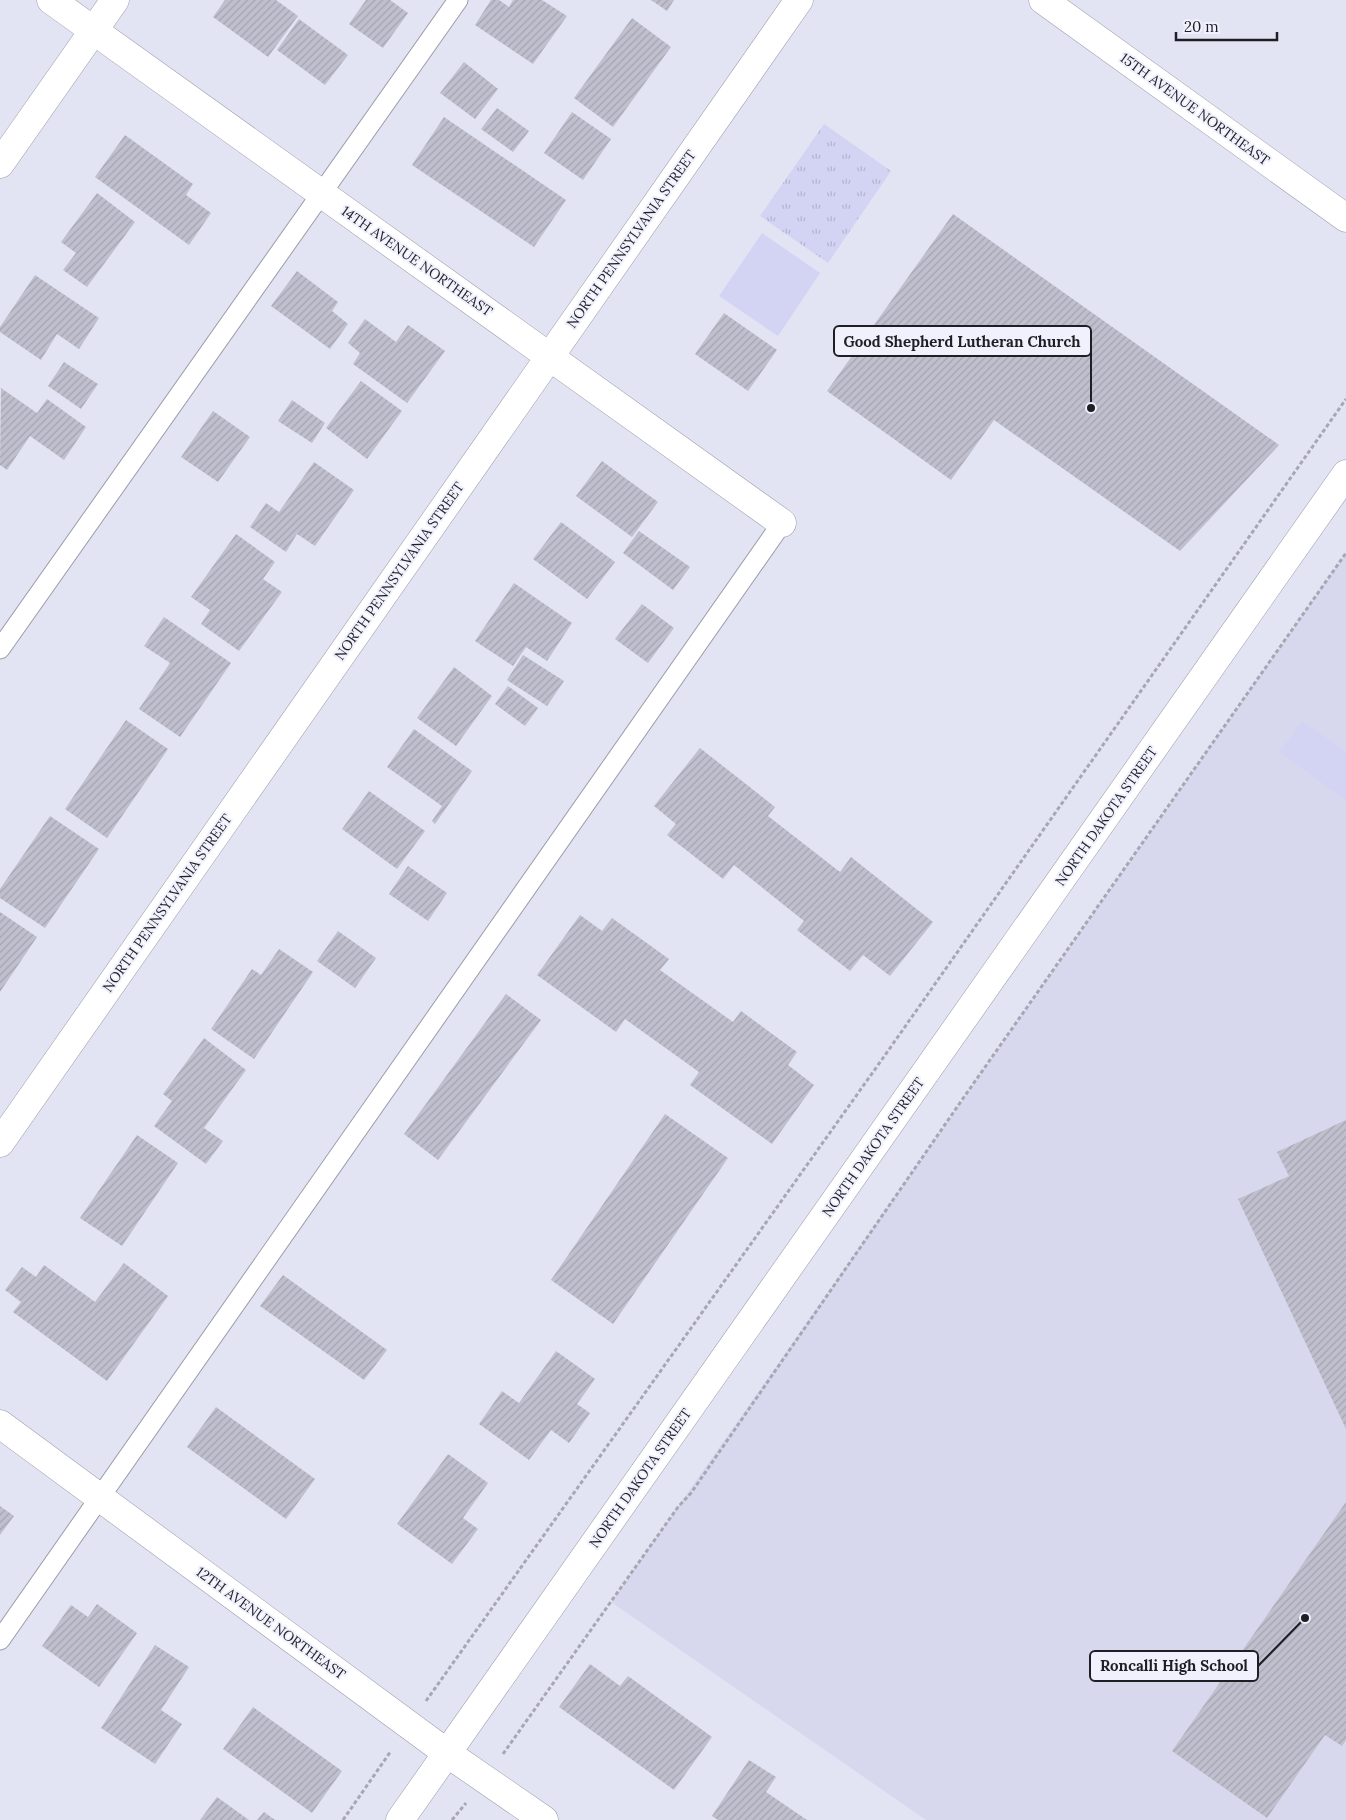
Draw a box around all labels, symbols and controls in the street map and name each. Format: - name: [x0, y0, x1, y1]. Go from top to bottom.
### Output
- scale bar: [1176, 10, 1277, 42]
- text: 20 m: [1184, 17, 1219, 36]
- street label: 15TH AVENUE NORTHEAST: [1117, 49, 1273, 169]
- street label: NORTH PENNSYLVANIA STREET: [562, 146, 700, 332]
- street label: 14TH AVENUE NORTHEAST: [338, 202, 496, 320]
- callout: Good Shepherd Lutheran Church: [834, 326, 1091, 356]
- text: Good Shepherd Lutheran Church: [844, 332, 1081, 351]
- street label: NORTH PENNSYLVANIA STREET: [330, 478, 468, 664]
- street label: NORTH DAKOTA STREET: [1051, 743, 1161, 889]
- street label: NORTH PENNSYLVANIA STREET: [98, 810, 236, 996]
- street label: NORTH DAKOTA STREET: [818, 1074, 928, 1220]
- street label: NORTH DAKOTA STREET: [585, 1405, 695, 1551]
- street label: 12TH AVENUE NORTHEAST: [193, 1563, 349, 1683]
- callout: Roncalli High School: [1090, 1651, 1258, 1681]
- text: Roncalli High School: [1100, 1656, 1248, 1675]

